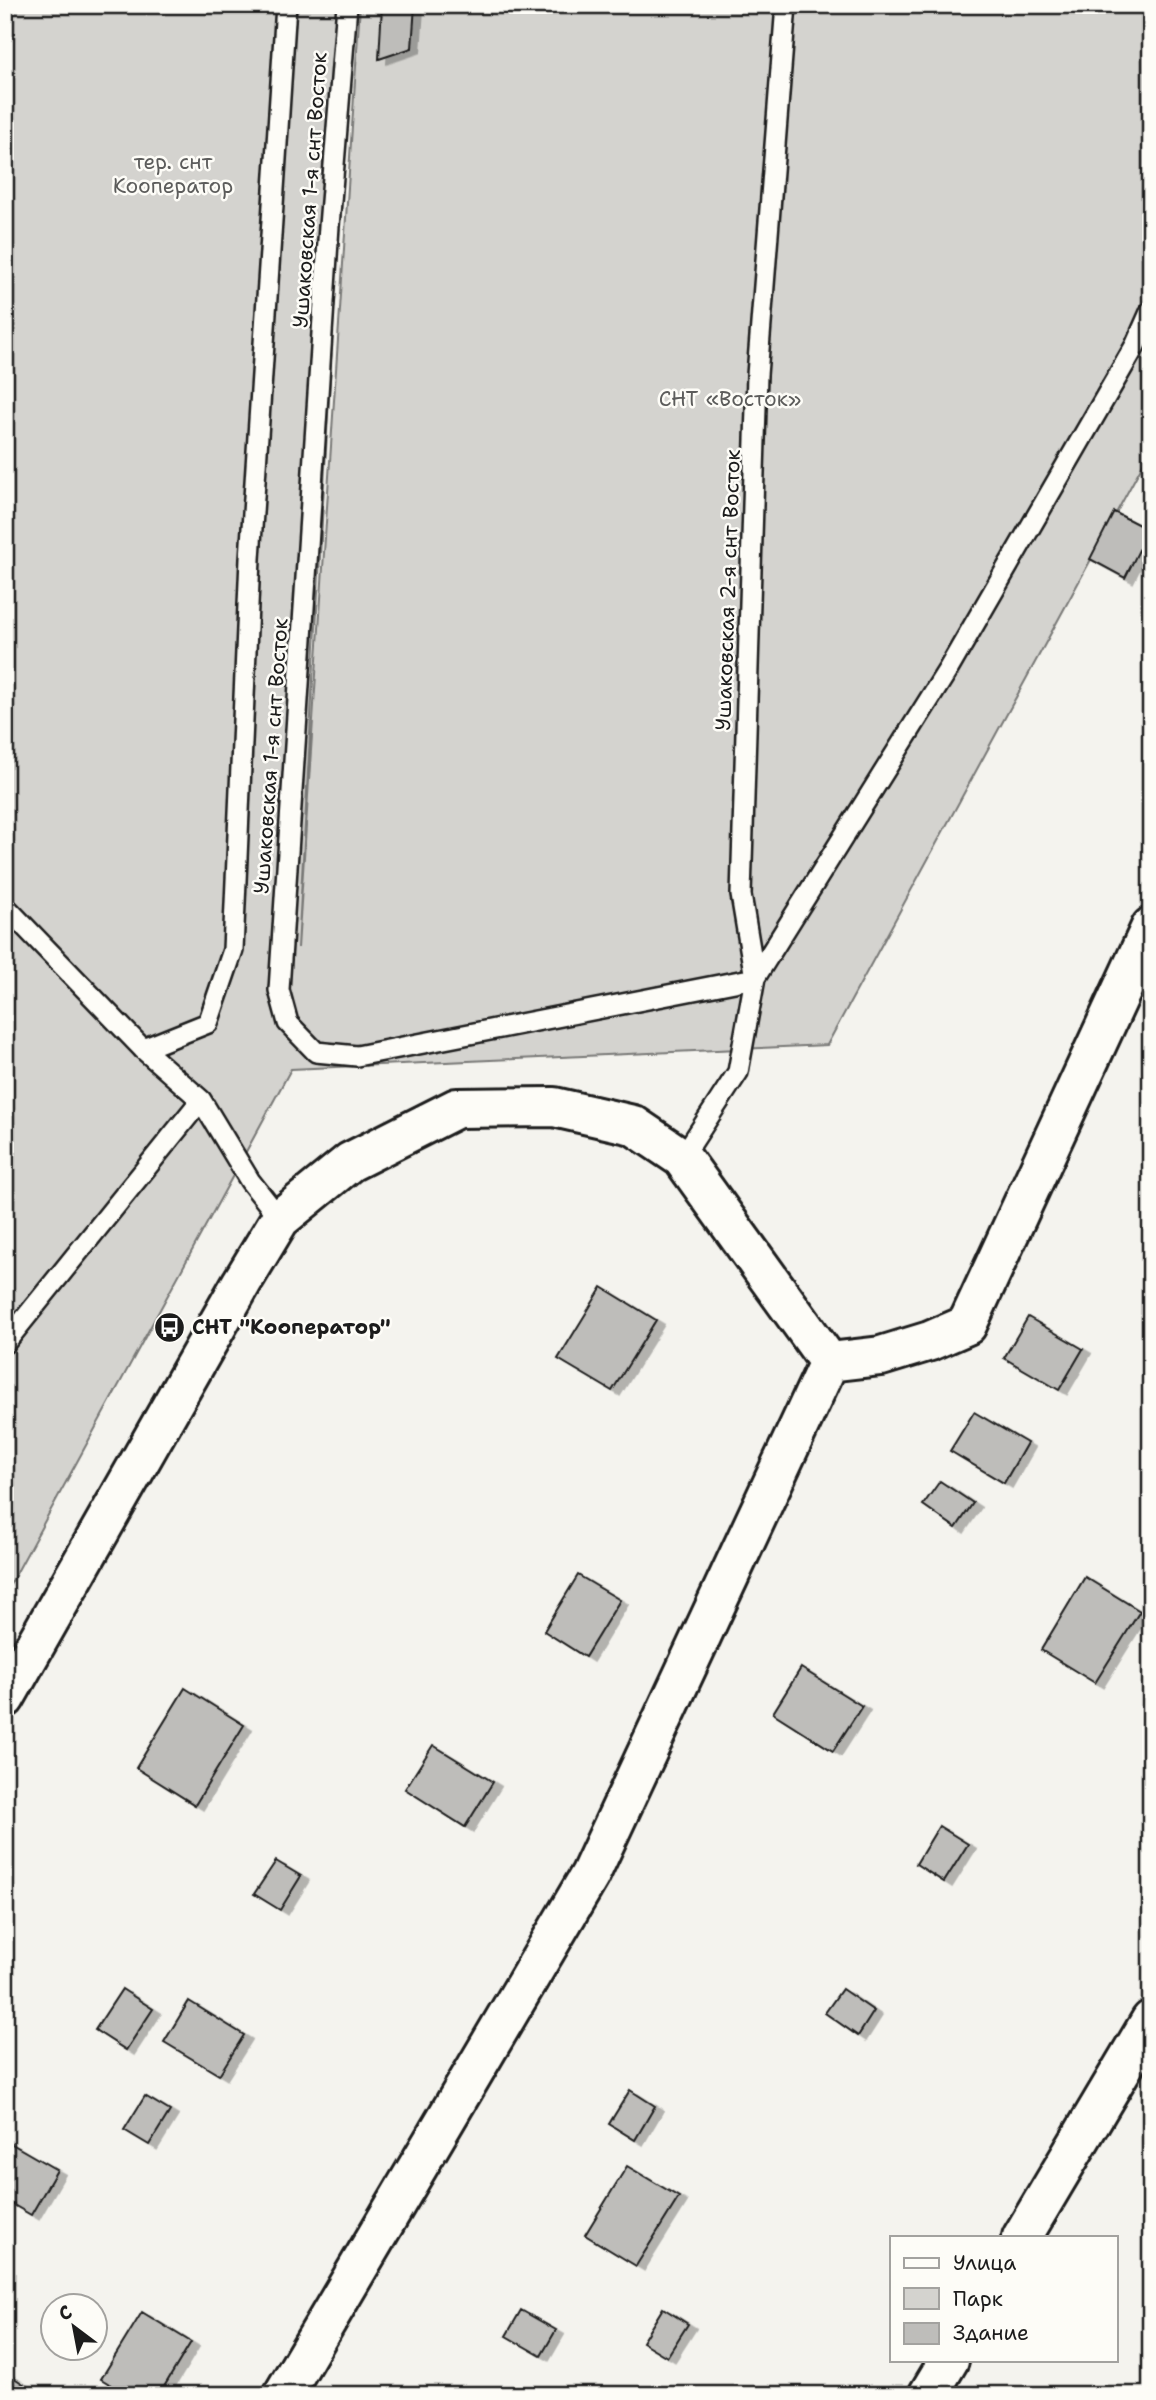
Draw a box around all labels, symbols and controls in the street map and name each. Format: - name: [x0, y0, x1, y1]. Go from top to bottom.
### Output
- street label: Ушаковская 1-я снт Восток: [286, 51, 334, 329]
- park label: тер. снт Кооператор: [113, 148, 233, 200]
- park label: СНТ «Восток»: [659, 385, 801, 413]
- street label: Ушаковская 2-я снт Восток: [709, 449, 747, 731]
- street label: Ушаковская 1-я снт Восток: [247, 617, 295, 895]
- bus stop icon: СНТ "Кооператор": [152, 1310, 186, 1344]
- place label: СНТ "Кооператор": [192, 1313, 391, 1341]
- legend: [890, 2236, 1118, 2362]
- text: Улица: [953, 2249, 1016, 2277]
- text: Парк: [953, 2285, 1003, 2313]
- north arrow: [38, 2292, 108, 2362]
- text: С: [54, 2299, 77, 2327]
- text: Здание: [953, 2319, 1029, 2347]

